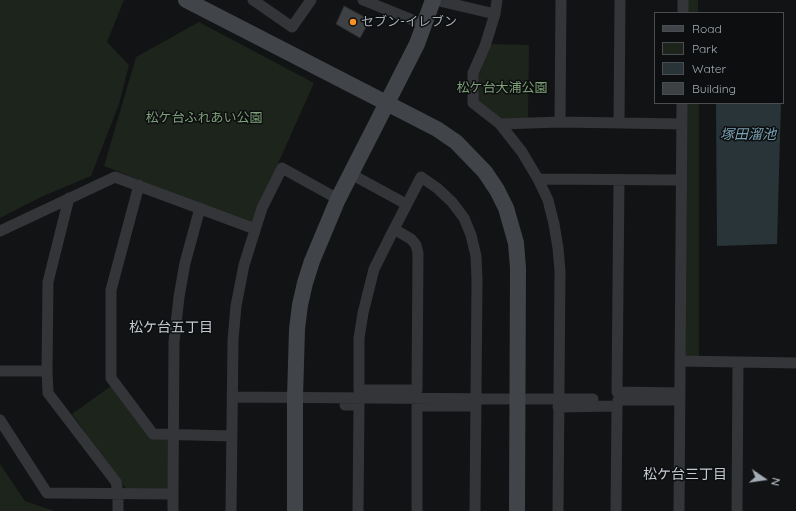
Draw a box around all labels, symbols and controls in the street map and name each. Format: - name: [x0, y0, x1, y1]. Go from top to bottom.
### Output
- legend: [654, 12, 784, 104]
- place label: セブン-イレブン: [361, 14, 457, 30]
- marker: セブン-イレブン: [348, 17, 358, 27]
- text: Road: [692, 21, 722, 36]
- text: Park: [692, 41, 717, 56]
- text: Water: [692, 61, 726, 76]
- park label: 松ケ台大浦公園: [457, 80, 547, 96]
- text: Building: [692, 81, 736, 96]
- park label: 松ケ台ふれあい公園: [146, 110, 262, 126]
- water label: 塚田溜池: [720, 127, 776, 143]
- district label: 松ケ台五丁目: [129, 320, 213, 336]
- north arrow: [744, 459, 784, 499]
- district label: 松ケ台三丁目: [643, 467, 727, 483]
- text: N: [768, 476, 783, 487]

